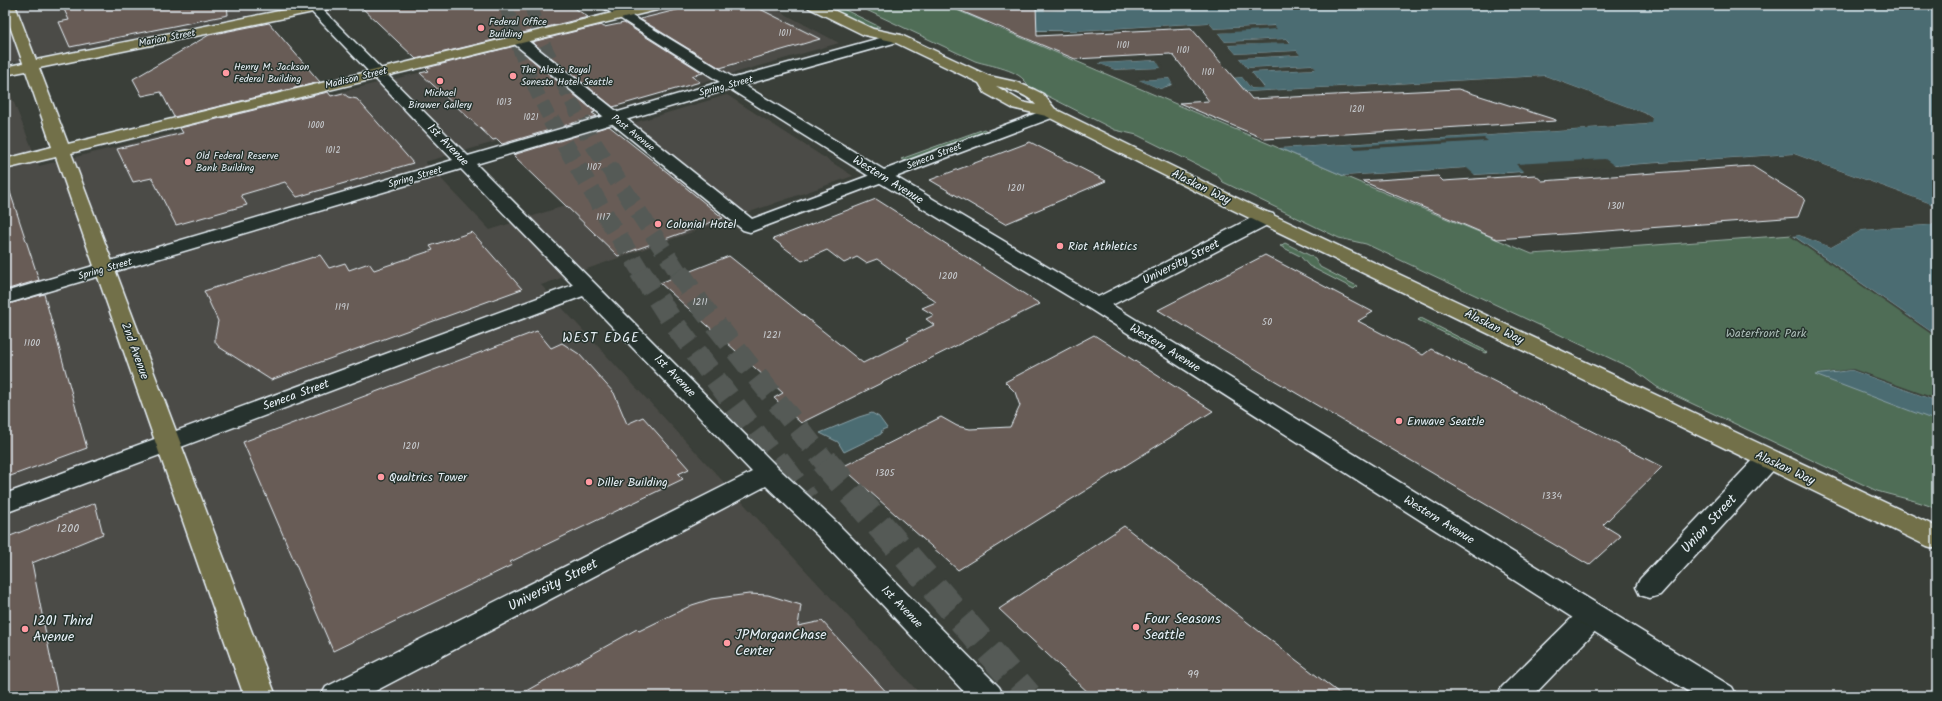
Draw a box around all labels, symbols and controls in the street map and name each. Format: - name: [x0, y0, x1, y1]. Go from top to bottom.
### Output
- place label: Federal Office Building: [489, 14, 547, 42]
- marker: Federal Office Building: [476, 23, 486, 33]
- street label: Marion Street: [137, 25, 197, 51]
- house number: 1011: [779, 26, 792, 41]
- house number: 1101: [1117, 38, 1130, 53]
- house number: 1101: [1177, 43, 1190, 58]
- place label: Henry M. Jackson Federal Building: [234, 59, 309, 87]
- place label: The Alexis Royal Sonesta Hotel Seattle: [521, 62, 613, 90]
- street label: Madison Street: [323, 63, 389, 93]
- house number: 1101: [1202, 65, 1215, 80]
- marker: Henry M. Jackson Federal Building: [221, 68, 231, 78]
- marker: The Alexis Royal Sonesta Hotel Seattle: [508, 71, 518, 81]
- street label: Spring Street: [697, 71, 755, 101]
- marker: Michael Birawer Gallery: [435, 76, 445, 86]
- place label: Michael Birawer Gallery: [408, 85, 472, 113]
- house number: 1013: [496, 95, 512, 110]
- house number: 1201: [1349, 102, 1365, 117]
- house number: 1021: [523, 110, 539, 125]
- street label: Post Avenue: [608, 111, 658, 156]
- house number: 1000: [308, 118, 325, 133]
- street label: 1st Avenue: [423, 119, 474, 171]
- street label: Seneca Street: [904, 138, 964, 174]
- house number: 1012: [325, 143, 341, 158]
- place label: Old Federal Reserve Bank Building: [196, 148, 279, 176]
- street label: Western Avenue: [849, 151, 928, 210]
- marker: Old Federal Reserve Bank Building: [183, 157, 193, 167]
- house number: 1107: [587, 160, 602, 175]
- street label: Spring Street: [386, 162, 444, 192]
- street label: Alaskan Way: [1168, 164, 1234, 210]
- house number: 1201: [1007, 180, 1025, 196]
- house number: 1301: [1608, 198, 1625, 214]
- house number: 1117: [596, 209, 610, 225]
- place label: Colonial Hotel: [666, 215, 736, 234]
- marker: Colonial Hotel: [653, 219, 663, 229]
- street label: University Street: [1139, 234, 1223, 290]
- place label: Riot Athletics: [1068, 237, 1137, 256]
- marker: Riot Athletics: [1055, 241, 1065, 251]
- street label: Spring Street: [76, 254, 134, 284]
- house number: 1200: [939, 268, 957, 284]
- house number: 1211: [692, 294, 708, 310]
- house number: 1191: [335, 299, 349, 315]
- street label: Alaskan Way: [1461, 304, 1527, 350]
- house number: 50: [1262, 314, 1272, 330]
- street label: Western Avenue: [1126, 319, 1205, 378]
- street label: 2nd Avenue: [116, 320, 154, 383]
- park label: Waterfront Park: [1726, 324, 1807, 343]
- house number: 1221: [763, 327, 781, 343]
- district label: WEST EDGE: [562, 328, 640, 349]
- house number: 1100: [24, 335, 40, 351]
- street label: 1st Avenue: [650, 350, 701, 402]
- street label: Seneca Street: [260, 374, 332, 416]
- place label: Enwave Seattle: [1407, 412, 1485, 431]
- marker: Enwave Seattle: [1394, 416, 1404, 426]
- house number: 1201: [402, 438, 420, 454]
- street label: Alaskan Way: [1752, 446, 1818, 490]
- house number: 1305: [875, 465, 895, 481]
- place label: Qualtrics Tower: [389, 468, 468, 487]
- marker: Qualtrics Tower: [376, 472, 386, 482]
- place label: Diller Building: [597, 473, 668, 492]
- marker: Diller Building: [584, 477, 594, 487]
- house number: 1334: [1542, 488, 1563, 504]
- street label: Union Street: [1676, 489, 1743, 559]
- street label: Western Avenue: [1400, 491, 1479, 550]
- house number: 1200: [57, 519, 79, 538]
- street label: University Street: [504, 553, 602, 617]
- street label: 1st Avenue: [877, 581, 928, 633]
- place label: Four Seasons Seattle: [1144, 608, 1221, 646]
- place label: 1201 Third Avenue: [33, 610, 93, 648]
- marker: Four Seasons Seattle: [1131, 622, 1141, 632]
- marker: 1201 Third Avenue: [20, 624, 30, 634]
- place label: JPMorganChase Center: [735, 624, 827, 662]
- marker: JPMorganChase Center: [722, 638, 732, 648]
- house number: 99: [1187, 665, 1199, 684]

